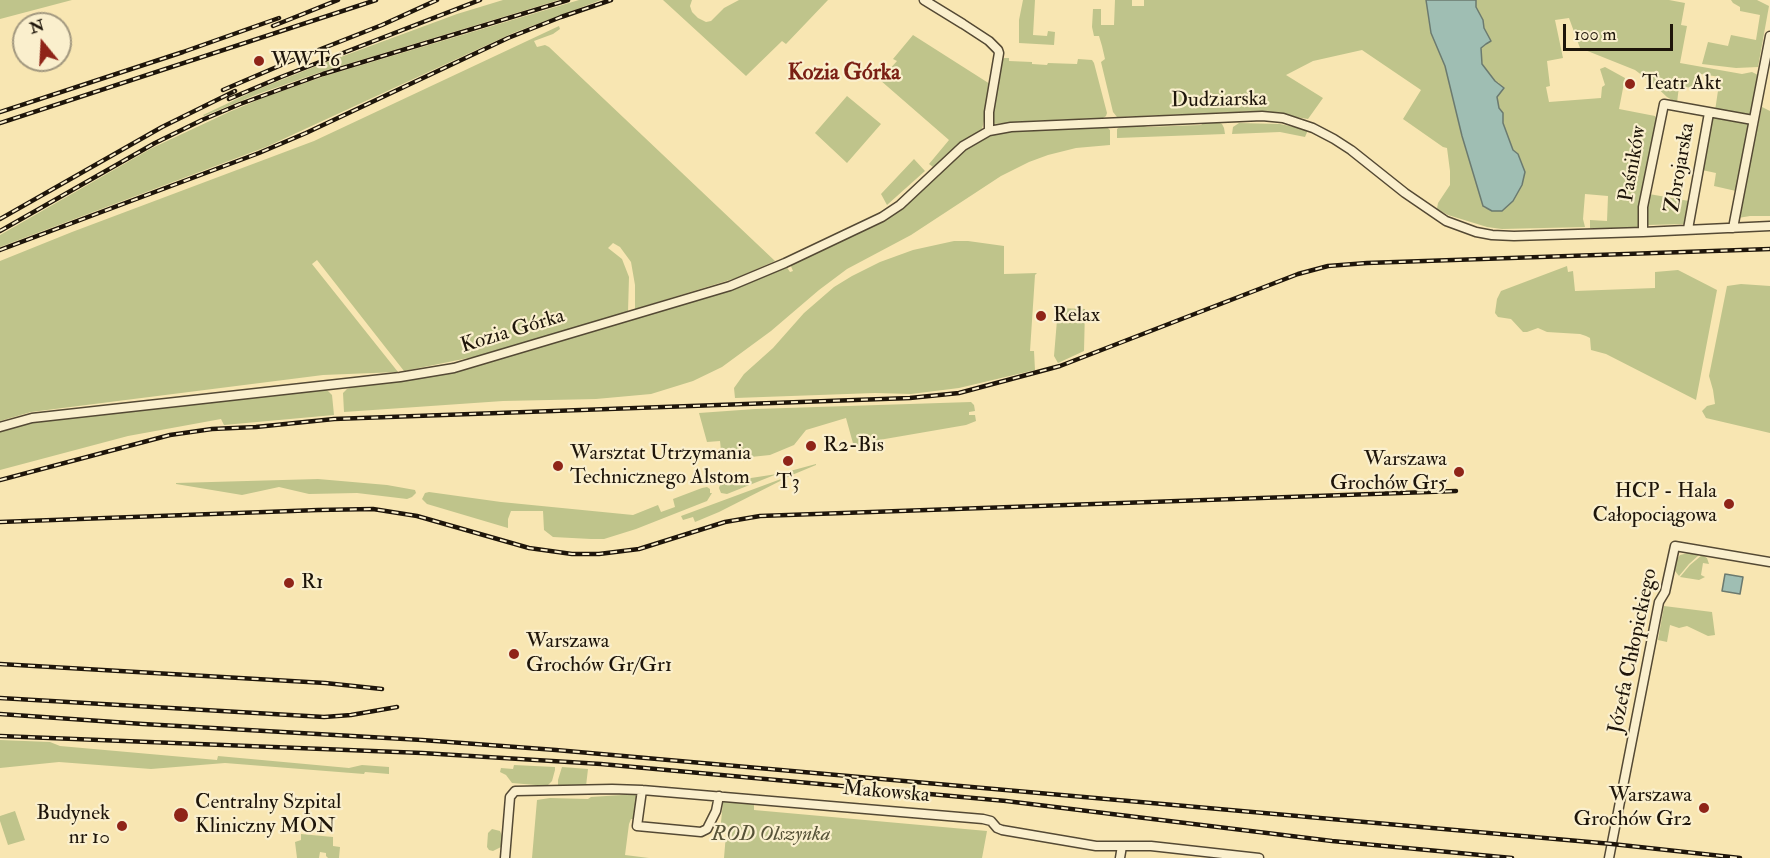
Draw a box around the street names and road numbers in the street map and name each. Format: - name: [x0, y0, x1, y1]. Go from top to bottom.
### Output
- street label: Dudziarska: [1171, 88, 1267, 114]
- street label: Zbrojarska: [1661, 121, 1701, 215]
- street label: Paśników: [1615, 124, 1653, 204]
- street label: Kozia Górka: [458, 304, 568, 360]
- street label: Józefa Chłopickiego: [1604, 566, 1664, 736]
- street label: Makowska: [842, 777, 930, 809]

